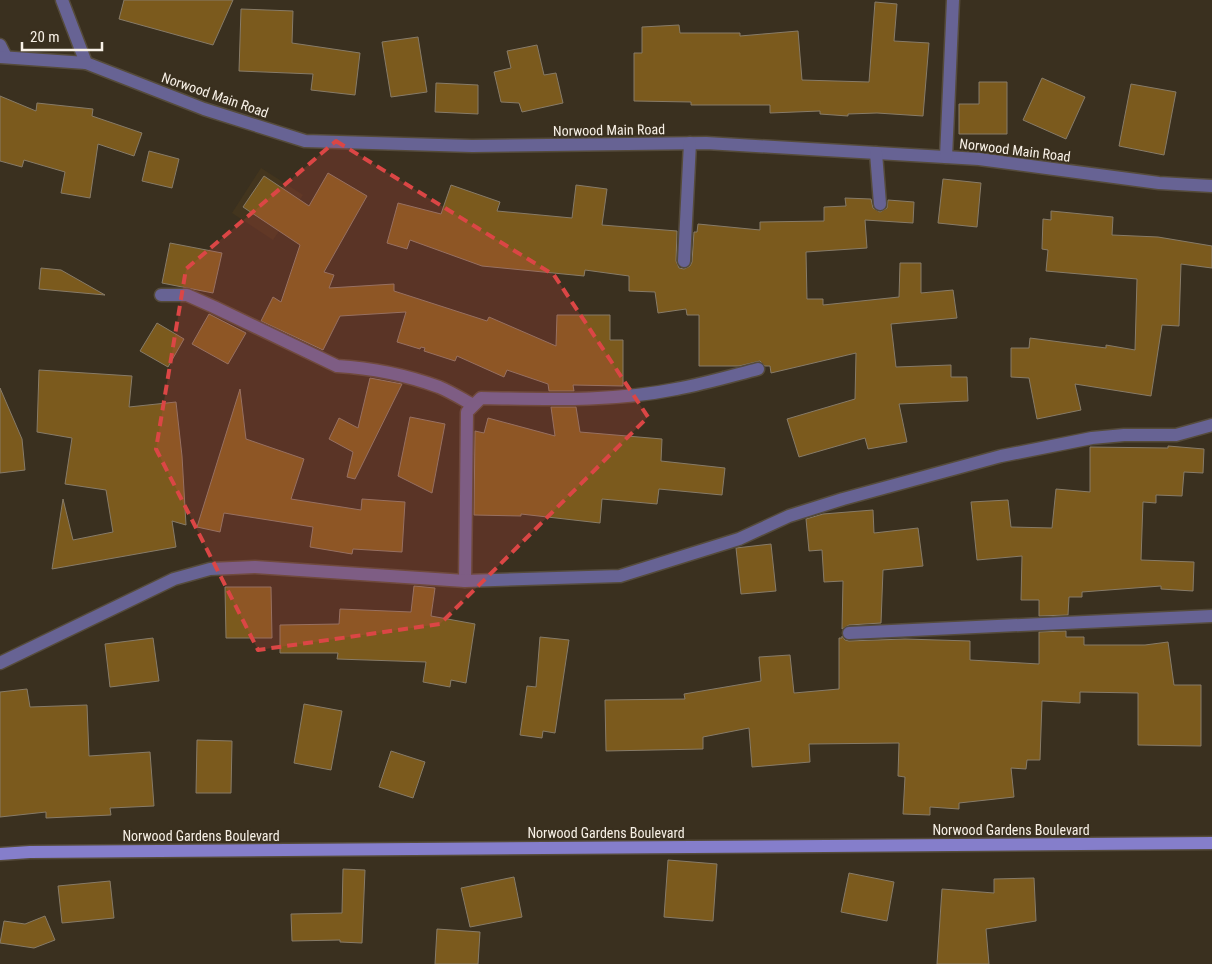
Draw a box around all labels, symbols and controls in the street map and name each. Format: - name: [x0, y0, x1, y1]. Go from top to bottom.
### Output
- scale bar: [22, 20, 102, 52]
- text: 20 m: [30, 28, 60, 46]
- street label: Norwood Main Road: [159, 69, 271, 121]
- street label: Norwood Main Road: [553, 121, 665, 139]
- street label: Norwood Main Road: [958, 135, 1072, 165]
- street label: Norwood Gardens Boulevard: [932, 822, 1090, 838]
- street label: Norwood Gardens Boulevard: [527, 825, 685, 841]
- street label: Norwood Gardens Boulevard: [122, 828, 280, 844]

